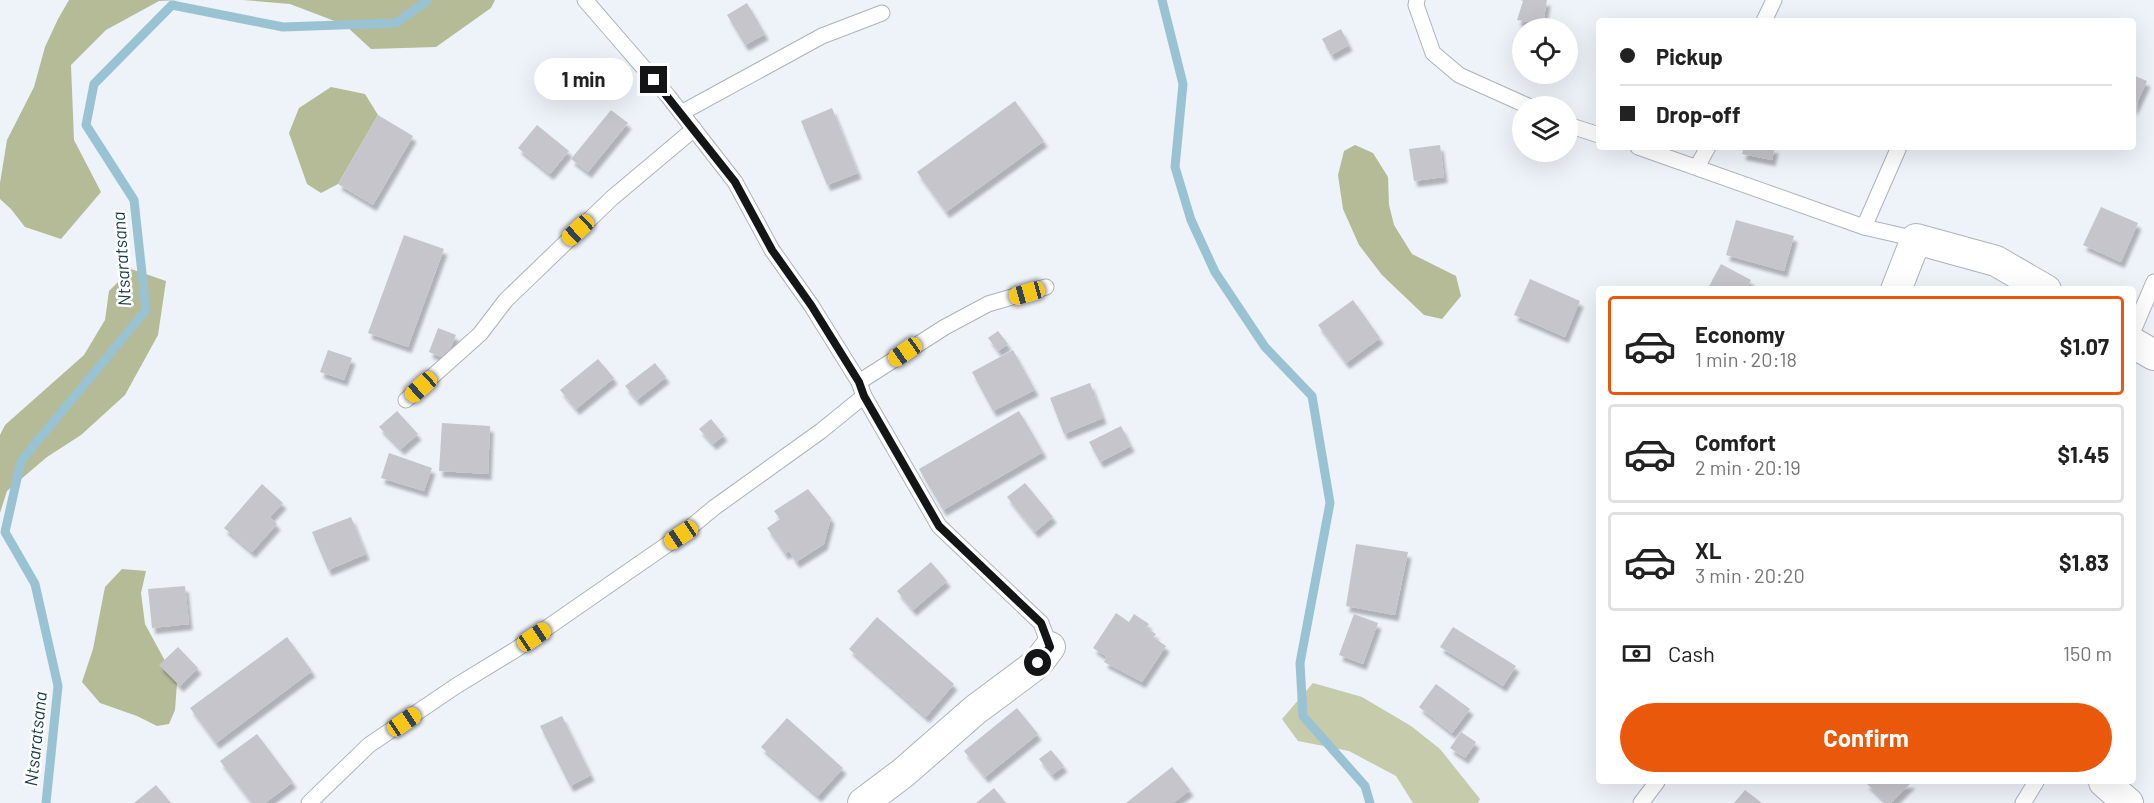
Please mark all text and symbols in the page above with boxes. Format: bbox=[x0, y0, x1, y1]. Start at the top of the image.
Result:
map controls bbox=[1512, 18, 1578, 162]
button: locate bbox=[1512, 18, 1578, 84]
text: Pickup bbox=[1656, 43, 1723, 69]
callout: 1 min bbox=[534, 59, 633, 101]
route end bbox=[640, 66, 667, 93]
text: 1 min bbox=[562, 67, 605, 91]
button: layers bbox=[1512, 96, 1578, 162]
text: Drop-off bbox=[1656, 101, 1740, 127]
water label: Ntsaratsana bbox=[107, 211, 135, 307]
car bbox=[559, 211, 597, 249]
car bbox=[1007, 279, 1047, 307]
icon: car bbox=[1623, 319, 1677, 373]
text: Economy bbox=[1695, 321, 1785, 347]
text: $1.07 bbox=[2060, 333, 2109, 359]
car bbox=[885, 334, 925, 370]
text: 1 min · 20:18 bbox=[1695, 347, 1797, 371]
car bbox=[402, 368, 440, 406]
icon: car bbox=[1623, 427, 1677, 481]
text: Comfort bbox=[1695, 429, 1776, 455]
text: $1.45 bbox=[2058, 441, 2109, 467]
text: 2 min · 20:19 bbox=[1695, 455, 1801, 479]
car bbox=[661, 517, 701, 553]
icon: car bbox=[1623, 535, 1677, 589]
text: XL bbox=[1695, 537, 1721, 563]
text: $1.83 bbox=[2059, 549, 2109, 575]
text: 3 min · 20:20 bbox=[1695, 563, 1805, 587]
car bbox=[514, 619, 554, 655]
icon: cash bbox=[1620, 637, 1653, 670]
text: Cash bbox=[1668, 640, 1715, 666]
text: 150 m bbox=[2063, 641, 2112, 665]
route start bbox=[1024, 649, 1051, 676]
water label: Ntsaratsana bbox=[19, 691, 51, 787]
button: Confirm bbox=[1620, 703, 2112, 772]
car bbox=[384, 704, 424, 740]

